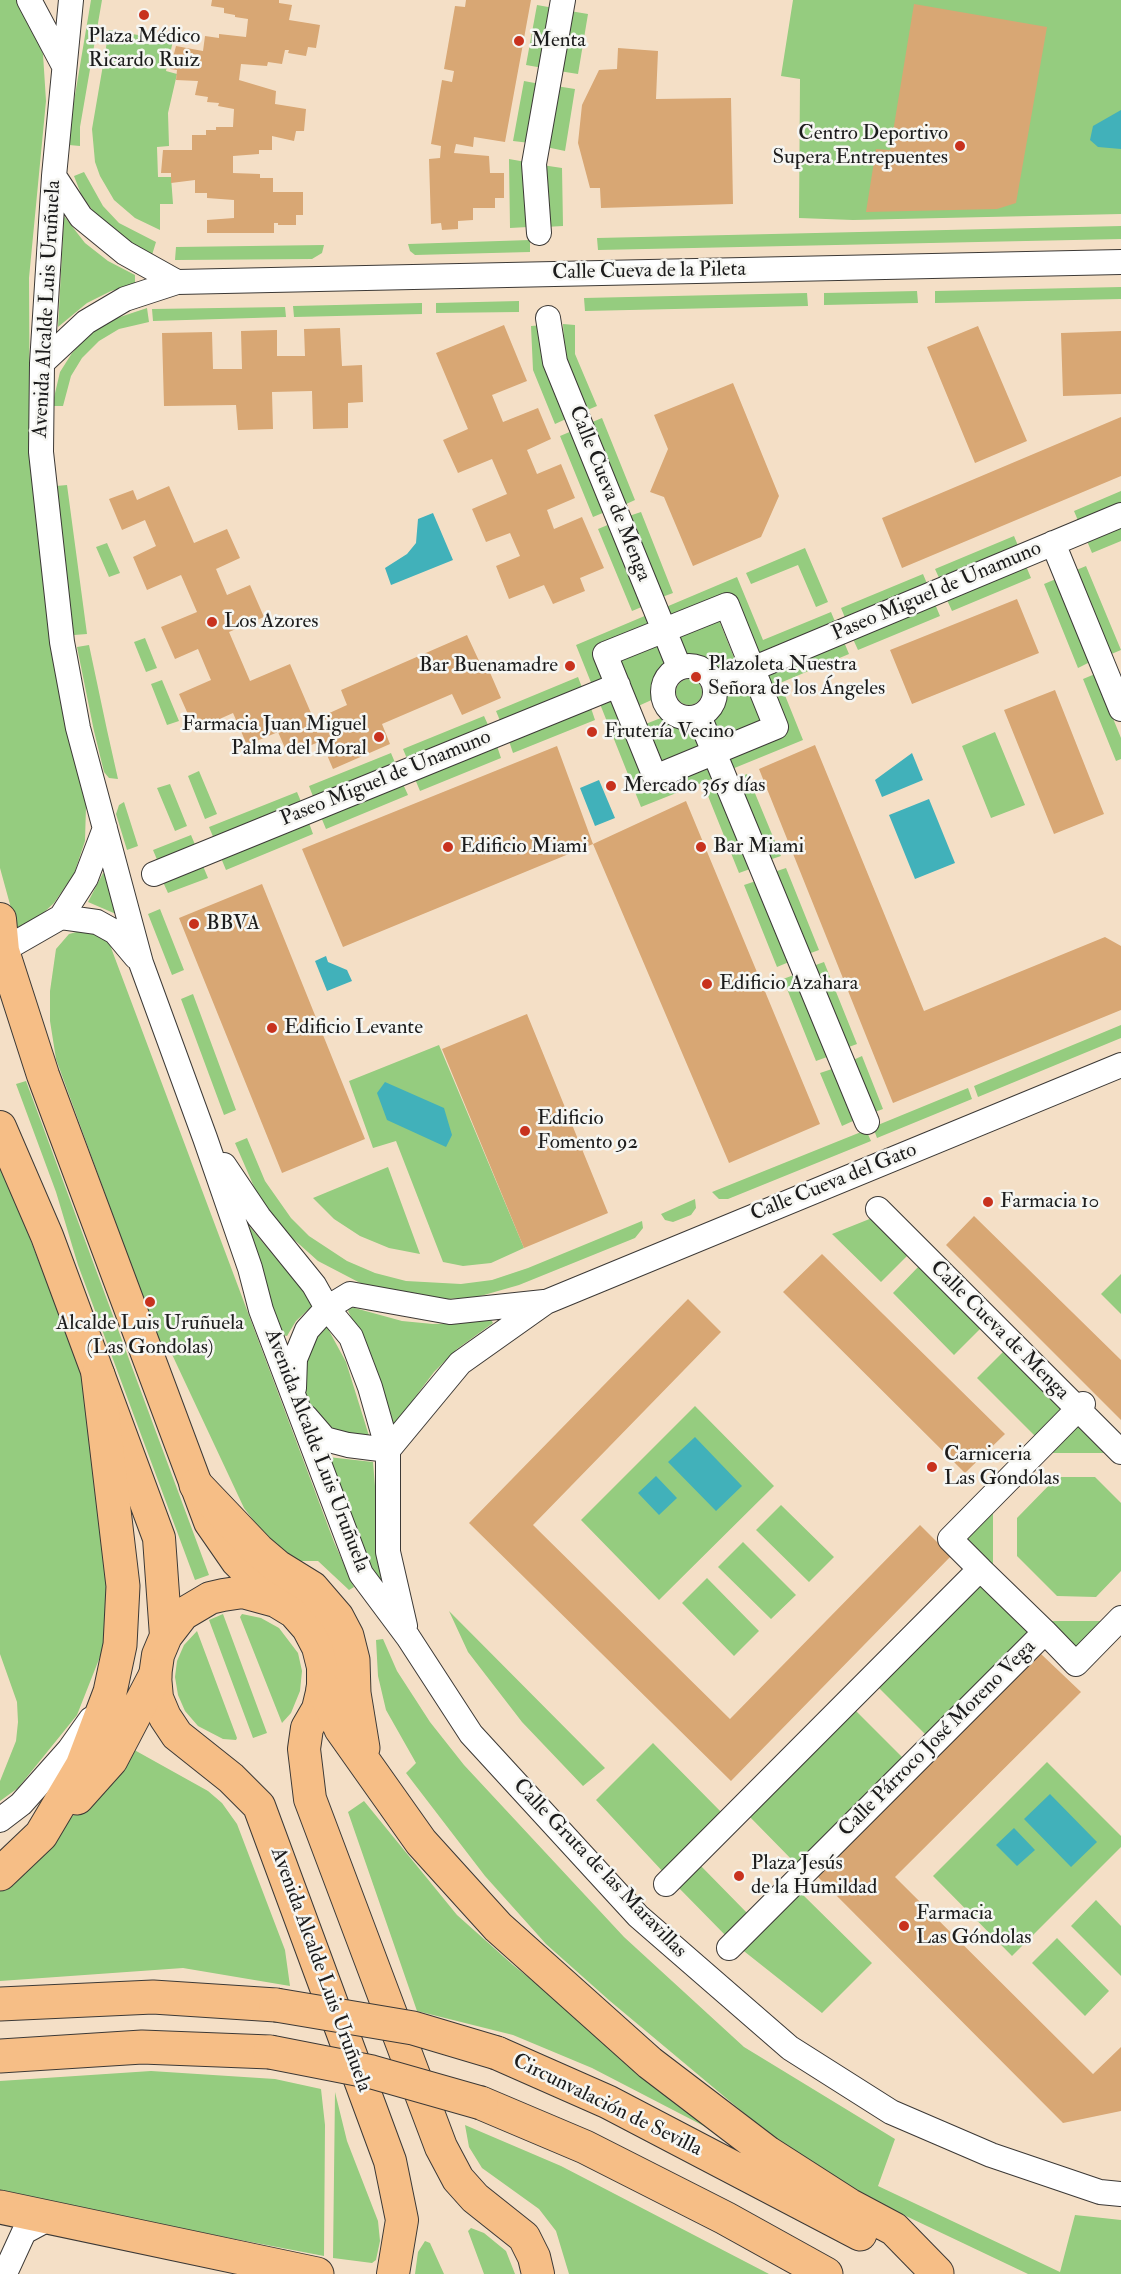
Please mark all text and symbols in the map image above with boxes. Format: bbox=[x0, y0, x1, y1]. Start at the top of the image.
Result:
marker: Plaza Médico Ricardo Ruiz bbox=[137, 8, 151, 22]
place label: Plaza Médico Ricardo Ruiz bbox=[88, 24, 200, 74]
place label: Menta bbox=[531, 28, 586, 54]
marker: Menta bbox=[512, 34, 526, 48]
place label: Centro Deportivo Supera Entrepuentes bbox=[772, 121, 948, 171]
marker: Centro Deportivo Supera Entrepuentes bbox=[953, 139, 967, 153]
street label: Avenida Alcalde Luis Uruñuela bbox=[29, 179, 67, 439]
street label: Calle Cueva de la Pileta bbox=[552, 258, 746, 286]
street label: Calle Cueva de Menga bbox=[562, 403, 656, 585]
street label: Paseo Miguel de Unamuno bbox=[829, 536, 1045, 648]
place label: Los Azores bbox=[224, 609, 318, 635]
marker: Los Azores bbox=[205, 615, 219, 629]
place label: Plazoleta Nuestra Señora de los Ángeles bbox=[708, 652, 885, 702]
place label: Bar Buenamadre bbox=[419, 653, 558, 679]
marker: Bar Buenamadre bbox=[563, 659, 577, 673]
marker: Plazoleta Nuestra Señora de los Ángeles bbox=[689, 670, 703, 684]
place label: Farmacia Juan Miguel Palma del Moral bbox=[182, 712, 367, 762]
place label: Frutería Vecino bbox=[604, 719, 734, 745]
street label: Paseo Miguel de Unamuno bbox=[277, 725, 495, 833]
marker: Frutería Vecino bbox=[585, 725, 599, 739]
marker: Farmacia Juan Miguel Palma del Moral bbox=[372, 730, 386, 744]
place label: Mercado 365 días bbox=[623, 773, 765, 799]
marker: Mercado 365 días bbox=[604, 779, 618, 793]
place label: Edificio Miami bbox=[460, 834, 587, 860]
place label: Bar Miami bbox=[713, 834, 804, 860]
marker: Edificio Miami bbox=[441, 840, 455, 854]
marker: Bar Miami bbox=[694, 840, 708, 854]
place label: BBVA bbox=[206, 911, 260, 937]
marker: BBVA bbox=[187, 917, 201, 931]
place label: Edificio Azahara bbox=[719, 971, 858, 997]
marker: Edificio Azahara bbox=[700, 977, 714, 991]
place label: Edificio Levante bbox=[284, 1015, 423, 1041]
marker: Edificio Levante bbox=[265, 1021, 279, 1035]
place label: Edificio Fomento 92 bbox=[537, 1106, 638, 1156]
marker: Edificio Fomento 92 bbox=[518, 1124, 532, 1138]
street label: Calle Cueva del Gato bbox=[747, 1138, 921, 1228]
place label: Farmacia 10 bbox=[1000, 1189, 1099, 1215]
marker: Farmacia 10 bbox=[981, 1195, 995, 1209]
street label: Calle Cueva de Menga bbox=[924, 1256, 1074, 1406]
marker: Alcalde Luis Uruñuela (Las Gondolas) bbox=[143, 1295, 157, 1309]
place label: Alcalde Luis Uruñuela (Las Gondolas) bbox=[56, 1311, 244, 1361]
street label: Avenida Alcalde Luis Uruñuela bbox=[258, 1326, 374, 1576]
place label: Carniceria Las Gondolas bbox=[944, 1442, 1060, 1492]
marker: Carniceria Las Gondolas bbox=[925, 1460, 939, 1474]
street label: Calle Párroco José Moreno Vega bbox=[834, 1635, 1042, 1843]
street label: Calle Gruta de las Maravillas bbox=[507, 1774, 691, 1964]
street label: Avenida Alcalde Luis Uruñuela bbox=[264, 1844, 376, 2096]
place label: Plaza Jesús de la Humildad bbox=[751, 1851, 877, 1901]
marker: Plaza Jesús de la Humildad bbox=[732, 1869, 746, 1883]
place label: Farmacia Las Góndolas bbox=[916, 1901, 1032, 1951]
marker: Farmacia Las Góndolas bbox=[897, 1919, 911, 1933]
street label: Circunvalación de Sevilla bbox=[508, 2049, 706, 2163]

